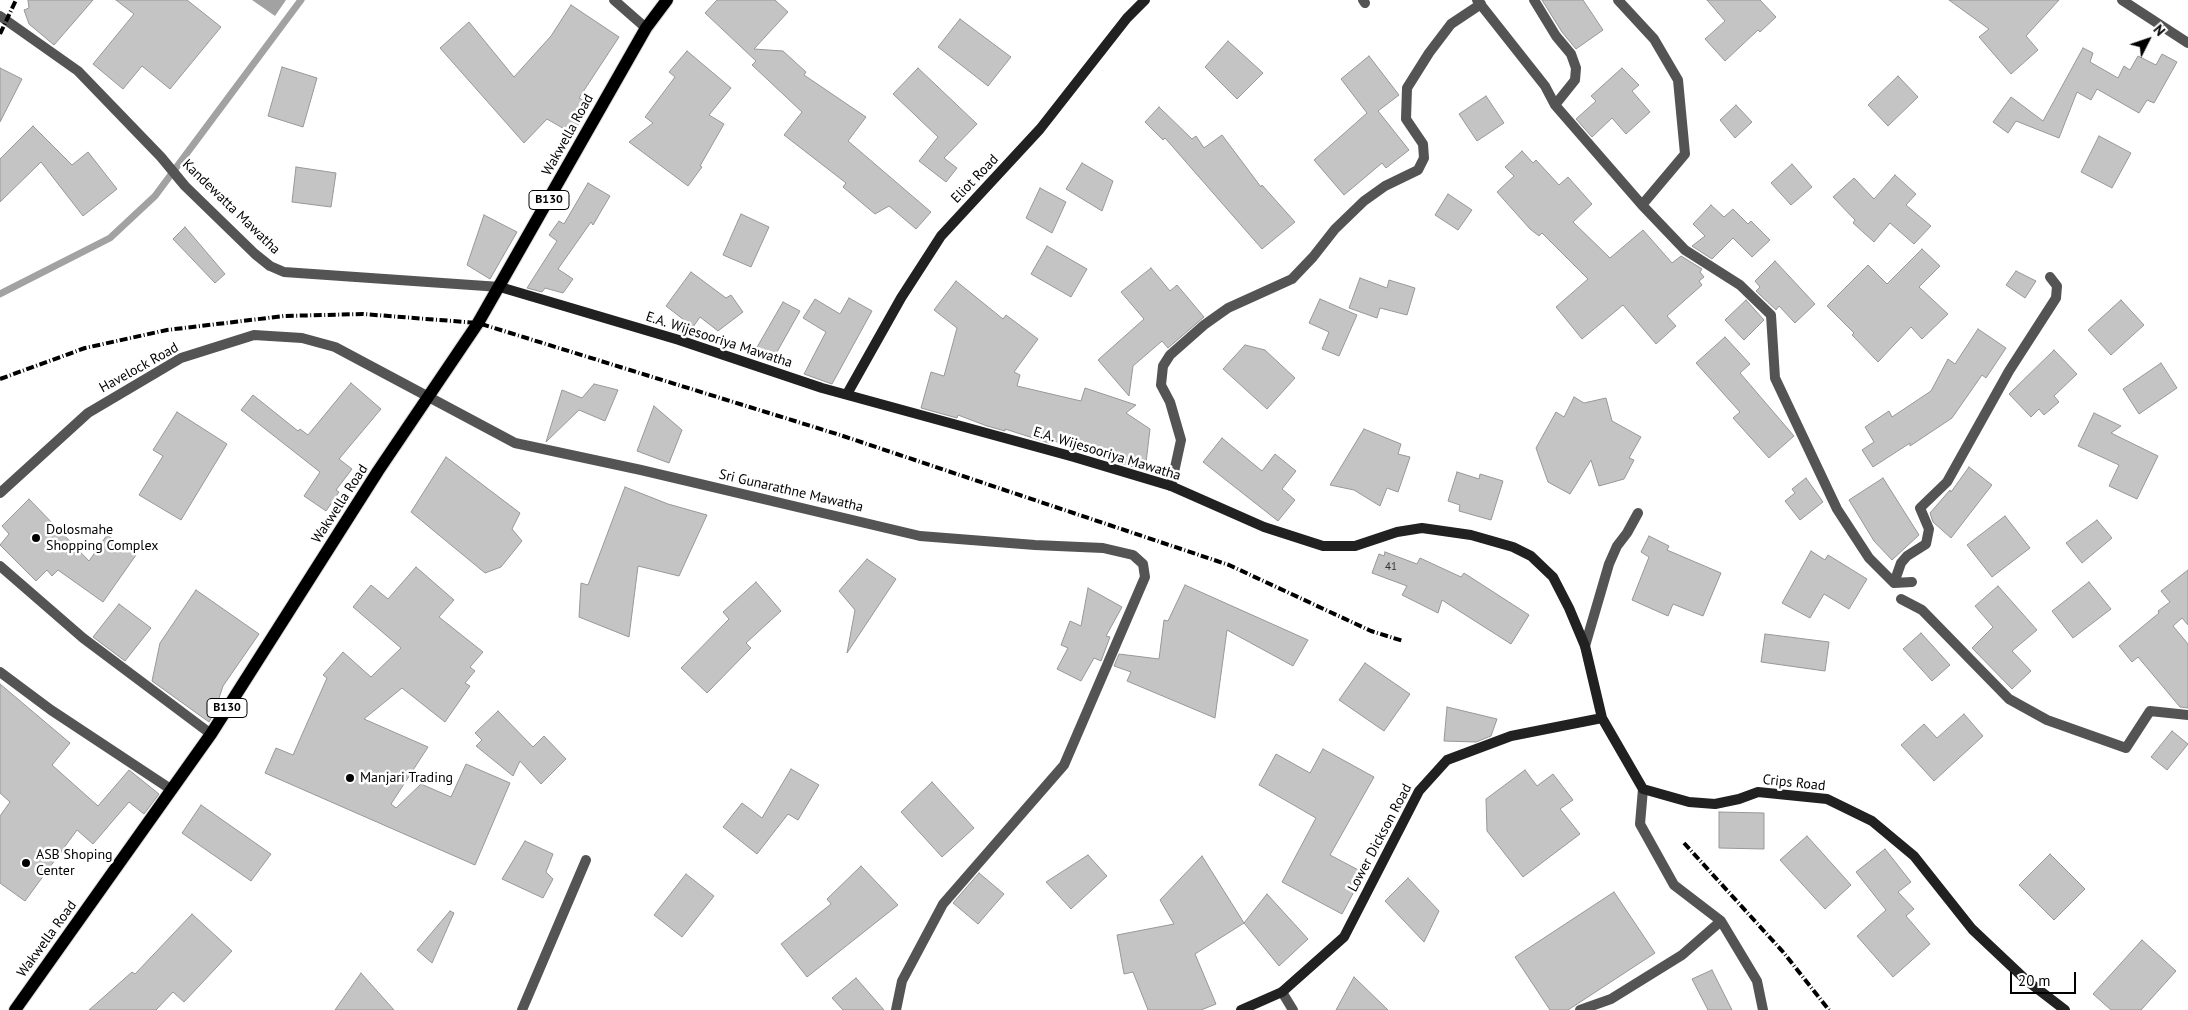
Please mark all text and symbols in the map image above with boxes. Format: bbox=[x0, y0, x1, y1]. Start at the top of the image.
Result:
north arrow bbox=[2123, 15, 2173, 65]
text: N bbox=[2150, 21, 2169, 40]
street label: Wakwella Road bbox=[539, 91, 597, 179]
street label: Eliot Road bbox=[948, 151, 1002, 207]
street label: Kandewatta Mawatha bbox=[179, 156, 283, 258]
road number: B130 bbox=[529, 190, 569, 210]
street label: E.A. Wijesooriya Mawatha bbox=[644, 308, 794, 372]
street label: Havelock Road bbox=[96, 339, 182, 397]
street label: E.A. Wijesooriya Mawatha bbox=[1031, 424, 1183, 484]
street label: Wakwella Road bbox=[308, 462, 372, 546]
street label: Sri Gunarathne Mawatha bbox=[717, 466, 865, 516]
place label: Dolosmahe Shopping Complex bbox=[46, 522, 158, 554]
marker: Dolosmahe Shopping Complex bbox=[30, 532, 42, 544]
house number: 41 bbox=[1385, 560, 1397, 574]
road number: B130 bbox=[207, 698, 247, 718]
place label: Manjari Trading bbox=[360, 770, 453, 786]
street label: Crips Road bbox=[1762, 771, 1826, 795]
marker: Manjari Trading bbox=[344, 772, 356, 784]
street label: Lower Dickson Road bbox=[1344, 781, 1416, 895]
place label: ASB Shoping Center bbox=[36, 847, 113, 880]
marker: ASB Shoping Center bbox=[20, 857, 32, 869]
street label: Wakwella Road bbox=[14, 897, 80, 981]
scale bar bbox=[2013, 962, 2079, 994]
text: 20 m bbox=[2018, 971, 2051, 990]

